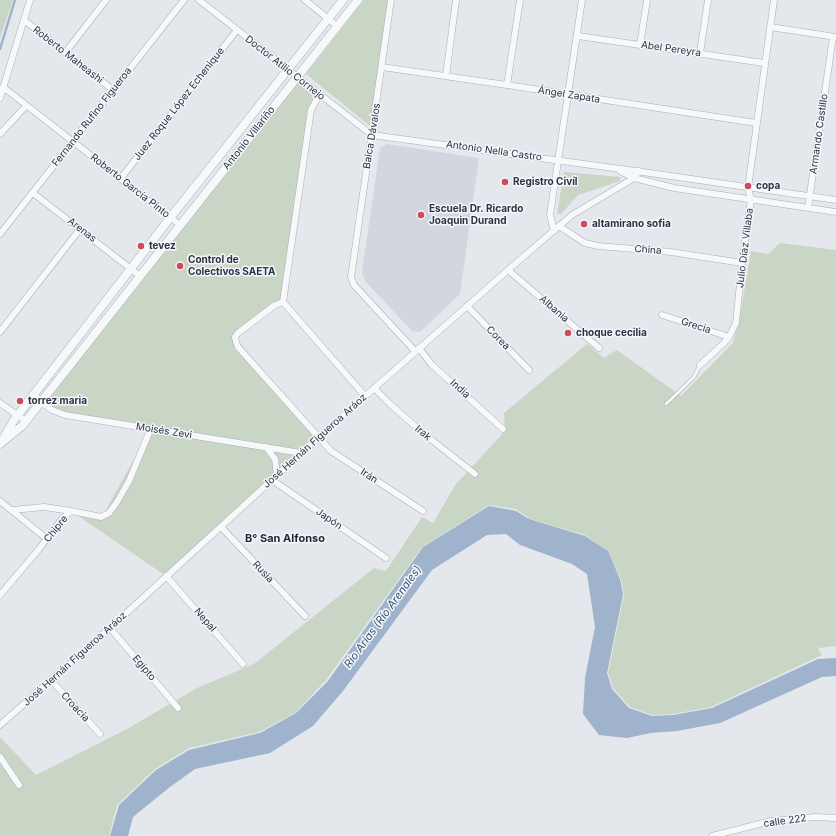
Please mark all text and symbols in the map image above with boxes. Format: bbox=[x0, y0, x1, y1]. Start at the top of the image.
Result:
street label: Roberto Maheashi bbox=[30, 24, 106, 86]
street label: Doctor Atilio Cornejo bbox=[243, 33, 327, 103]
street label: Abel Pereyra bbox=[640, 39, 702, 59]
street label: Juez Roque López Echenique bbox=[131, 45, 227, 163]
street label: Fernando Rufino Figueroa bbox=[50, 65, 134, 169]
street label: Ángel Zapata bbox=[537, 84, 601, 106]
street label: Armando Castillo bbox=[807, 93, 831, 175]
street label: Baica Dávalos bbox=[361, 102, 383, 170]
street label: Antonio Villariño bbox=[221, 104, 277, 172]
street label: Antonio Nella Castro bbox=[445, 138, 543, 164]
street label: Roberto García Pinto bbox=[88, 151, 172, 221]
place label: Registro Civíl bbox=[513, 176, 578, 188]
marker: Registro Civíl bbox=[500, 177, 510, 187]
place label: copa bbox=[756, 180, 780, 192]
marker: copa bbox=[743, 181, 753, 191]
place label: Escuela Dr. Ricardo Joaquin Durand bbox=[429, 203, 523, 226]
street label: Julio Díaz Villaba bbox=[734, 207, 756, 289]
marker: Escuela Dr. Ricardo Joaquin Durand bbox=[416, 210, 426, 220]
street label: Arenas bbox=[65, 215, 99, 245]
place label: altamirano sofia bbox=[592, 218, 671, 230]
marker: altamirano sofia bbox=[579, 219, 589, 229]
place label: tevez bbox=[149, 240, 176, 252]
marker: tevez bbox=[136, 241, 146, 251]
street label: China bbox=[634, 243, 662, 257]
place label: Control de Colectivos SAETA bbox=[188, 254, 276, 278]
marker: Control de Colectivos SAETA bbox=[175, 261, 185, 271]
street label: Albania bbox=[537, 293, 571, 325]
street label: Grecia bbox=[680, 316, 712, 336]
street label: Corea bbox=[484, 324, 512, 352]
place label: choque cecilia bbox=[576, 327, 647, 339]
marker: choque cecilia bbox=[563, 328, 573, 338]
street label: India bbox=[448, 377, 472, 401]
street label: José Hernán Figueroa Aráoz bbox=[261, 391, 369, 491]
place label: torrez maria bbox=[28, 395, 87, 407]
marker: torrez maria bbox=[15, 396, 25, 406]
street label: Moisés Zevi bbox=[135, 421, 193, 441]
street label: Irak bbox=[412, 423, 434, 443]
street label: Irán bbox=[358, 466, 380, 486]
street label: Japón bbox=[313, 506, 345, 532]
street label: Chipre bbox=[42, 513, 70, 545]
district label: B° San Alfonso bbox=[245, 532, 325, 546]
street label: Rusia bbox=[250, 559, 276, 585]
water label: Río Arias (Río Arenales) bbox=[341, 563, 425, 671]
street label: Nepal bbox=[191, 606, 219, 634]
street label: José Hernán Figueroa Aráoz bbox=[21, 609, 129, 709]
street label: Egipto bbox=[130, 653, 158, 683]
street label: Croacia bbox=[58, 690, 92, 724]
street label: calle 222 bbox=[763, 812, 807, 830]

